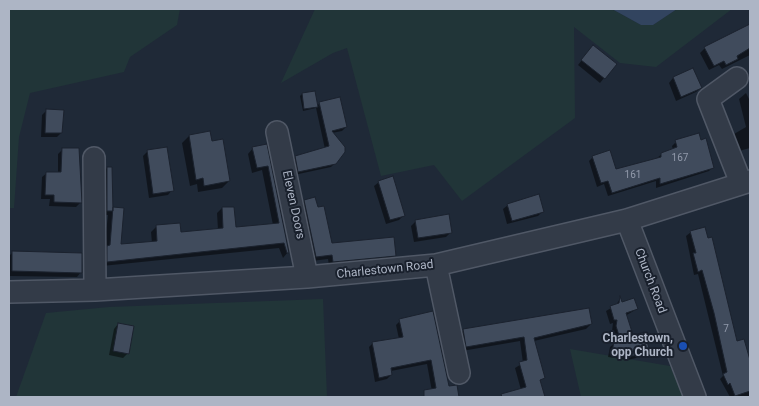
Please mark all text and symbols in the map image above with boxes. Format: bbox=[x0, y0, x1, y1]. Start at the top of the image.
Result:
house number: 167 bbox=[672, 152, 688, 164]
street label: Eleven Doors bbox=[279, 169, 307, 241]
house number: 161 bbox=[625, 169, 641, 181]
street label: Church Road bbox=[631, 246, 669, 316]
street label: Charlestown Road bbox=[336, 258, 434, 282]
house number: 7 bbox=[723, 323, 729, 335]
place label: Charlestown, opp Church bbox=[603, 332, 673, 360]
marker: Charlestown, opp Church bbox=[677, 340, 689, 352]

